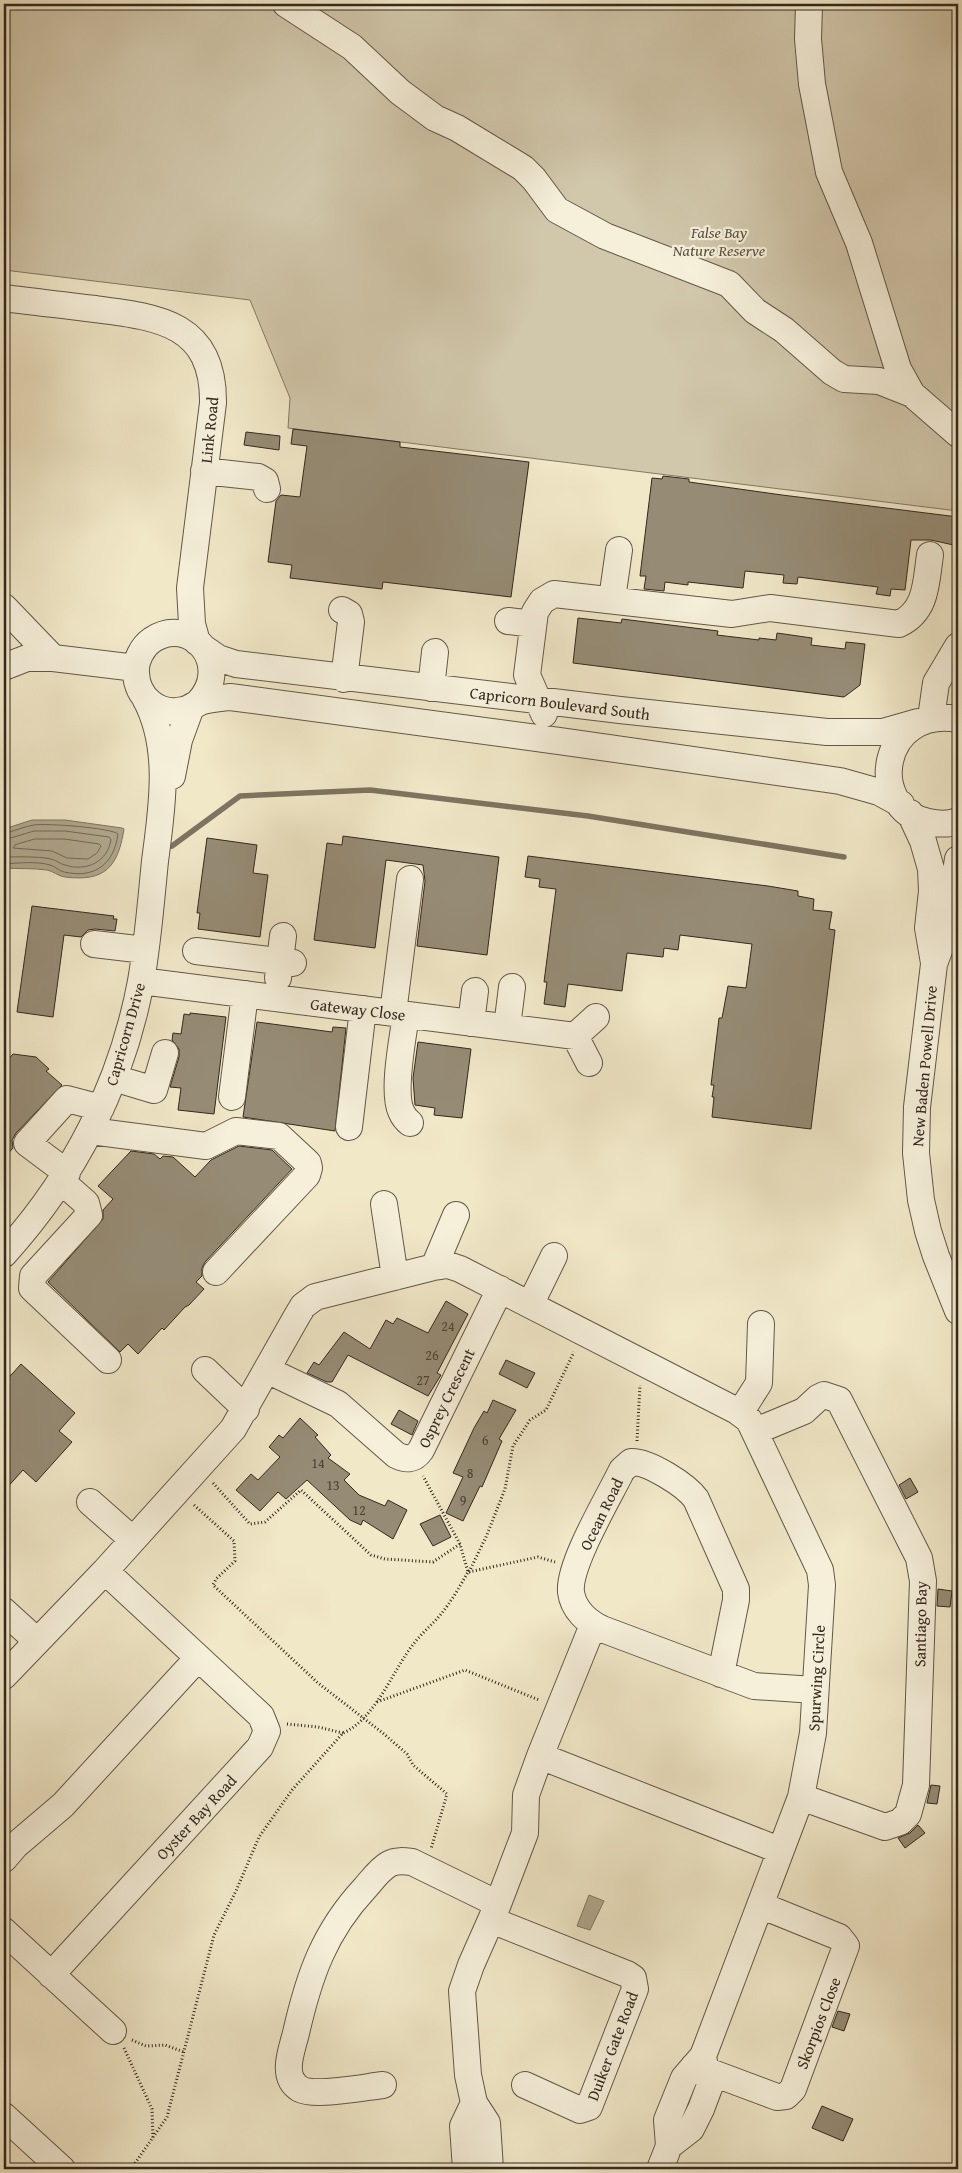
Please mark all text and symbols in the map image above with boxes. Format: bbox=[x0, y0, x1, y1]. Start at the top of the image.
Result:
park label: False Bay Nature Reserve bbox=[672, 220, 766, 262]
street label: Link Road bbox=[194, 395, 224, 464]
street label: Capricorn Boulevard South bbox=[469, 680, 651, 726]
street label: Capricorn Drive bbox=[99, 980, 151, 1088]
street label: New Baden Powell Drive bbox=[905, 985, 943, 1147]
street label: Gateway Close bbox=[309, 991, 407, 1027]
house number: 24 bbox=[441, 1316, 455, 1336]
street label: Osprey Crescent bbox=[411, 1344, 481, 1452]
house number: 26 bbox=[425, 1345, 439, 1365]
house number: 27 bbox=[416, 1370, 430, 1390]
house number: 6 bbox=[482, 1430, 489, 1450]
house number: 14 bbox=[311, 1453, 325, 1473]
house number: 8 bbox=[467, 1463, 474, 1483]
street label: Ocean Road bbox=[573, 1473, 629, 1554]
house number: 13 bbox=[326, 1475, 340, 1495]
house number: 9 bbox=[460, 1490, 467, 1510]
house number: 12 bbox=[352, 1500, 366, 1520]
street label: Santiago Bay bbox=[907, 1581, 933, 1667]
street label: Spurwing Circle bbox=[801, 1624, 831, 1732]
street label: Oyster Bay Road bbox=[150, 1769, 242, 1865]
street label: Skorpios Close bbox=[789, 1974, 847, 2072]
street label: Duiker Gate Road bbox=[580, 1987, 644, 2104]

